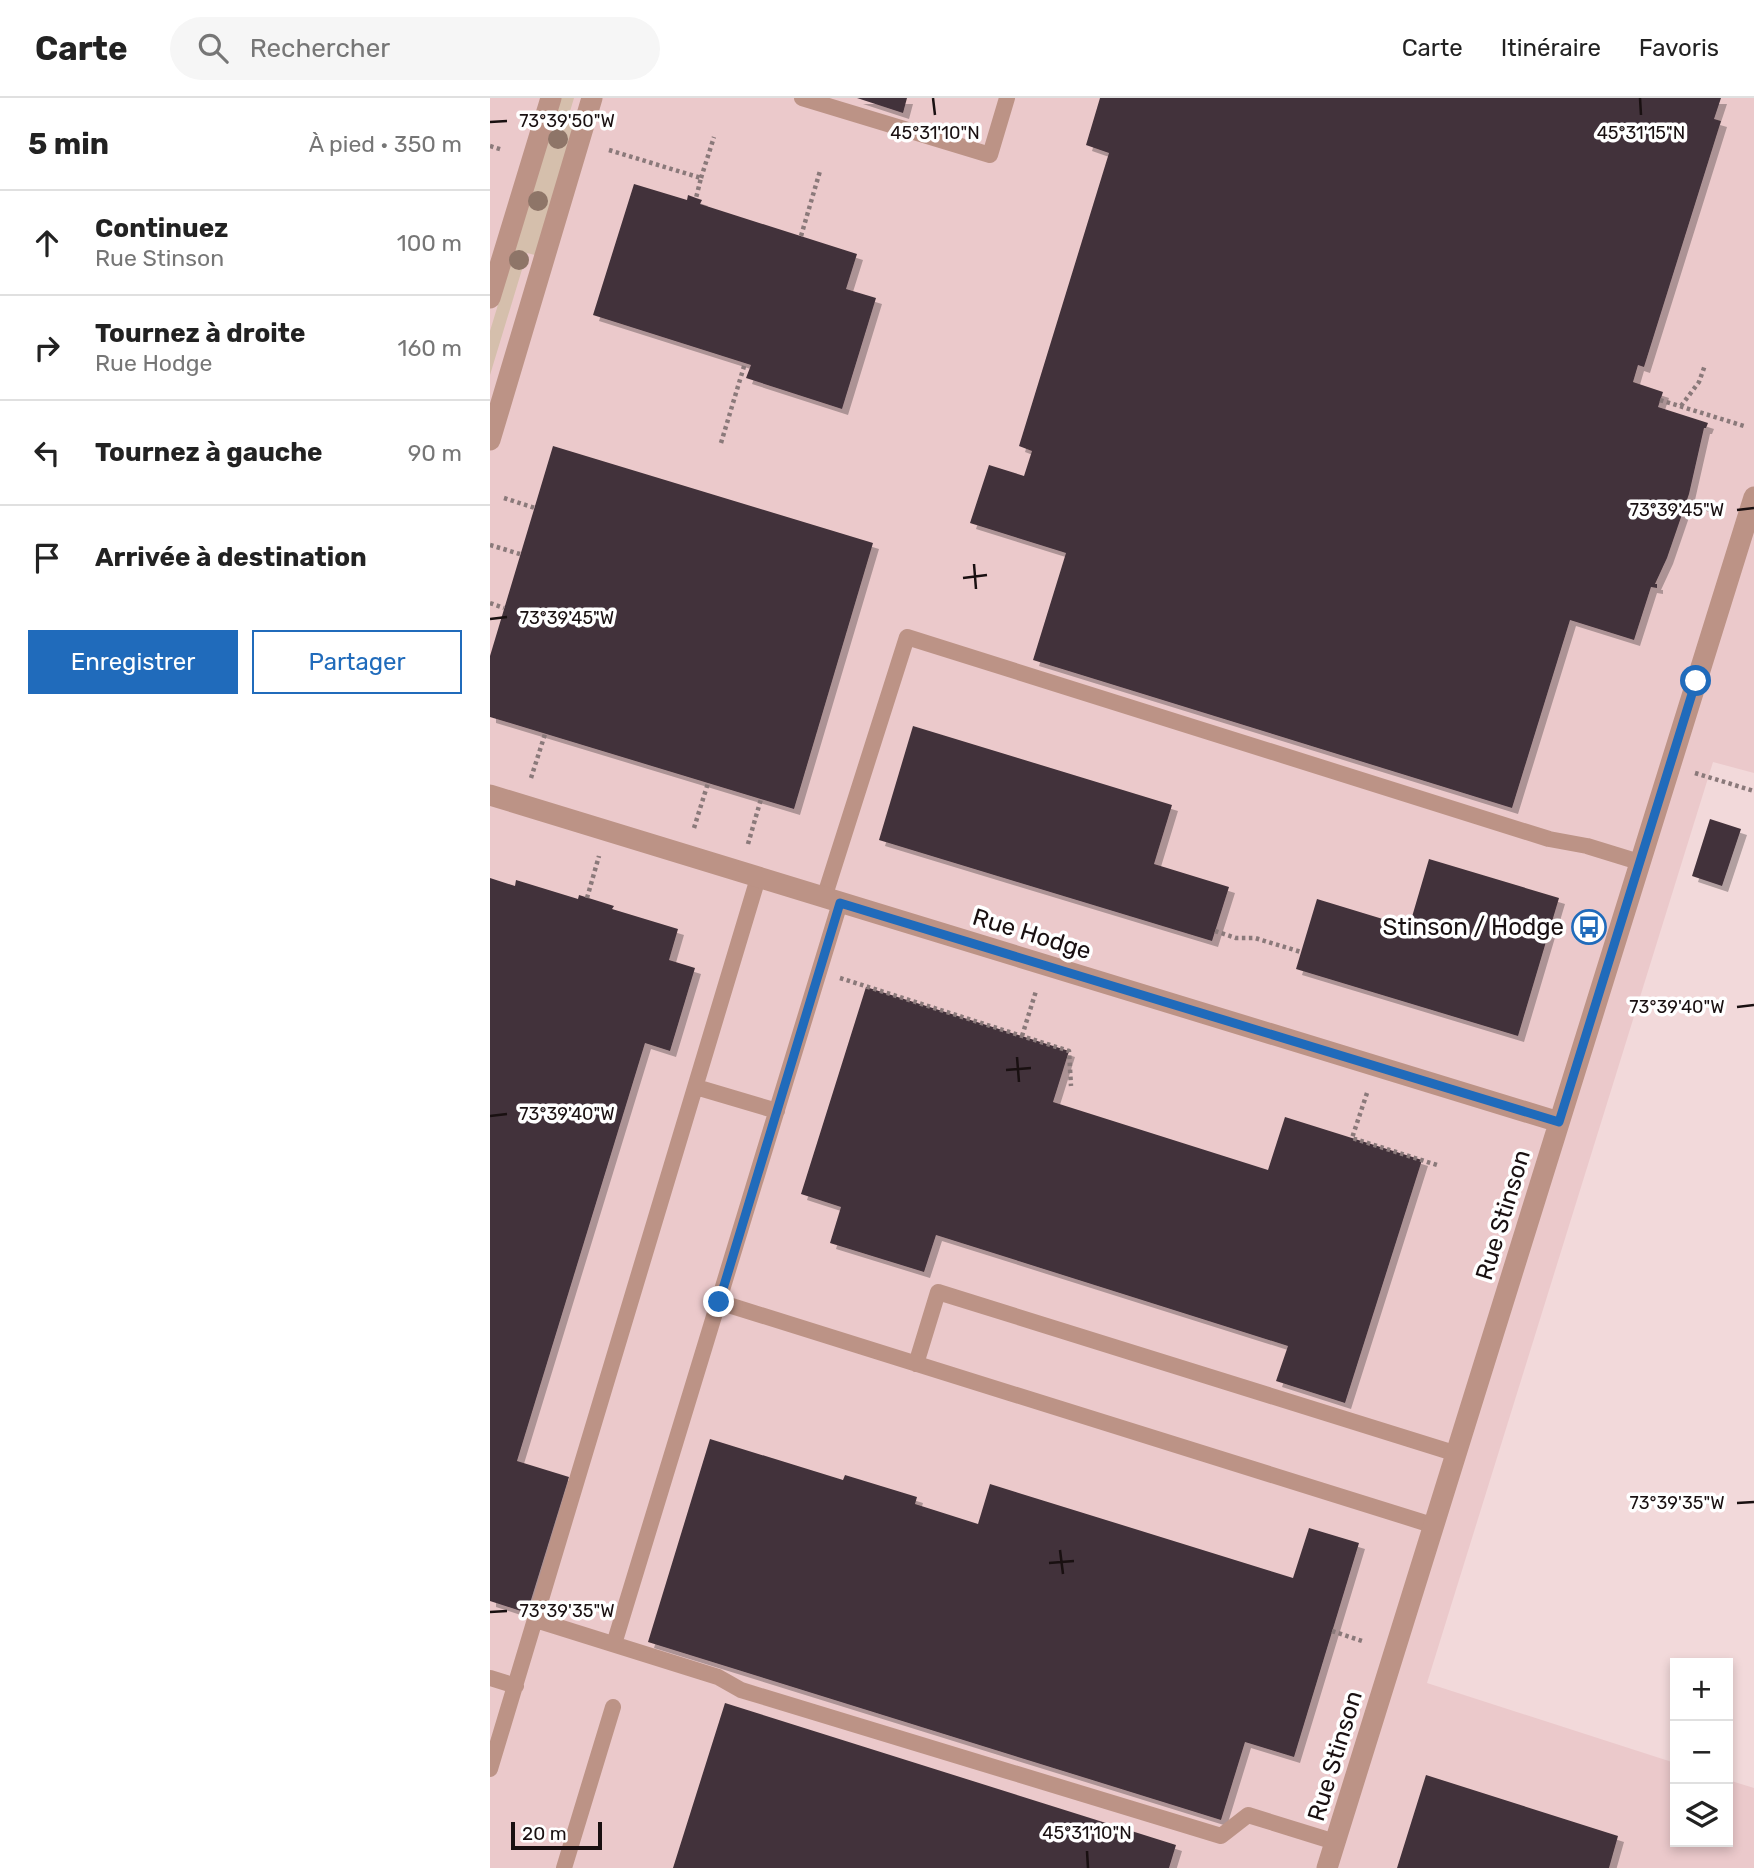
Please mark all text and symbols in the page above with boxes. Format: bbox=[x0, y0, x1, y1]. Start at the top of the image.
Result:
search box bbox=[170, 17, 660, 80]
text: Carte bbox=[35, 29, 128, 68]
icon: search bbox=[194, 29, 232, 67]
text: Rechercher bbox=[250, 33, 390, 64]
text: Carte bbox=[1402, 34, 1463, 62]
text: Itinéraire bbox=[1501, 34, 1601, 62]
text: Favoris bbox=[1639, 34, 1719, 62]
text: 73°39'50"W bbox=[519, 110, 615, 132]
text: 45°31'10"N bbox=[890, 122, 980, 144]
text: 45°31'15"N bbox=[1597, 122, 1685, 144]
text: 5 min bbox=[28, 126, 109, 162]
text: À pied · 350 m bbox=[309, 130, 462, 158]
text: Continuez bbox=[95, 213, 228, 244]
icon: ahead bbox=[28, 224, 66, 262]
text: 100 m bbox=[397, 229, 462, 257]
text: Rue Stinson bbox=[95, 244, 224, 272]
text: Tournez à droite bbox=[95, 318, 305, 349]
icon: right bbox=[28, 329, 66, 367]
text: 160 m bbox=[398, 334, 462, 362]
text: Rue Hodge bbox=[95, 349, 212, 377]
icon: left bbox=[28, 434, 66, 472]
text: Tournez à gauche bbox=[95, 437, 323, 468]
text: 90 m bbox=[408, 439, 462, 467]
text: 73°39'45"W bbox=[1630, 499, 1724, 521]
icon: arrive bbox=[28, 539, 66, 577]
text: Arrivée à destination bbox=[95, 542, 367, 573]
text: 73°39'45"W bbox=[520, 607, 614, 629]
button: Enregistrer bbox=[28, 630, 238, 694]
button: Partager bbox=[252, 630, 462, 694]
route start bbox=[1680, 665, 1711, 696]
street label: Rue Hodge bbox=[969, 903, 1095, 965]
bus stop icon: Stinson / Hodge bbox=[1570, 908, 1608, 946]
place label: Stinson / Hodge bbox=[1382, 913, 1564, 941]
text: 73°39'40"W bbox=[1629, 996, 1725, 1018]
text: 73°39'40"W bbox=[519, 1103, 615, 1125]
street label: Rue Stinson bbox=[1470, 1146, 1536, 1284]
route end bbox=[703, 1286, 734, 1317]
text: 73°39'35"W bbox=[1629, 1492, 1725, 1514]
text: 73°39'35"W bbox=[519, 1600, 615, 1622]
map controls bbox=[1670, 1658, 1733, 1847]
button: + bbox=[1670, 1658, 1733, 1721]
street label: Rue Stinson bbox=[1302, 1687, 1368, 1825]
button: − bbox=[1670, 1721, 1733, 1784]
button: layers bbox=[1670, 1784, 1733, 1847]
scale bar bbox=[511, 1819, 602, 1851]
text: 20 m bbox=[522, 1822, 567, 1845]
text: 45°31'10"N bbox=[1042, 1822, 1132, 1844]

